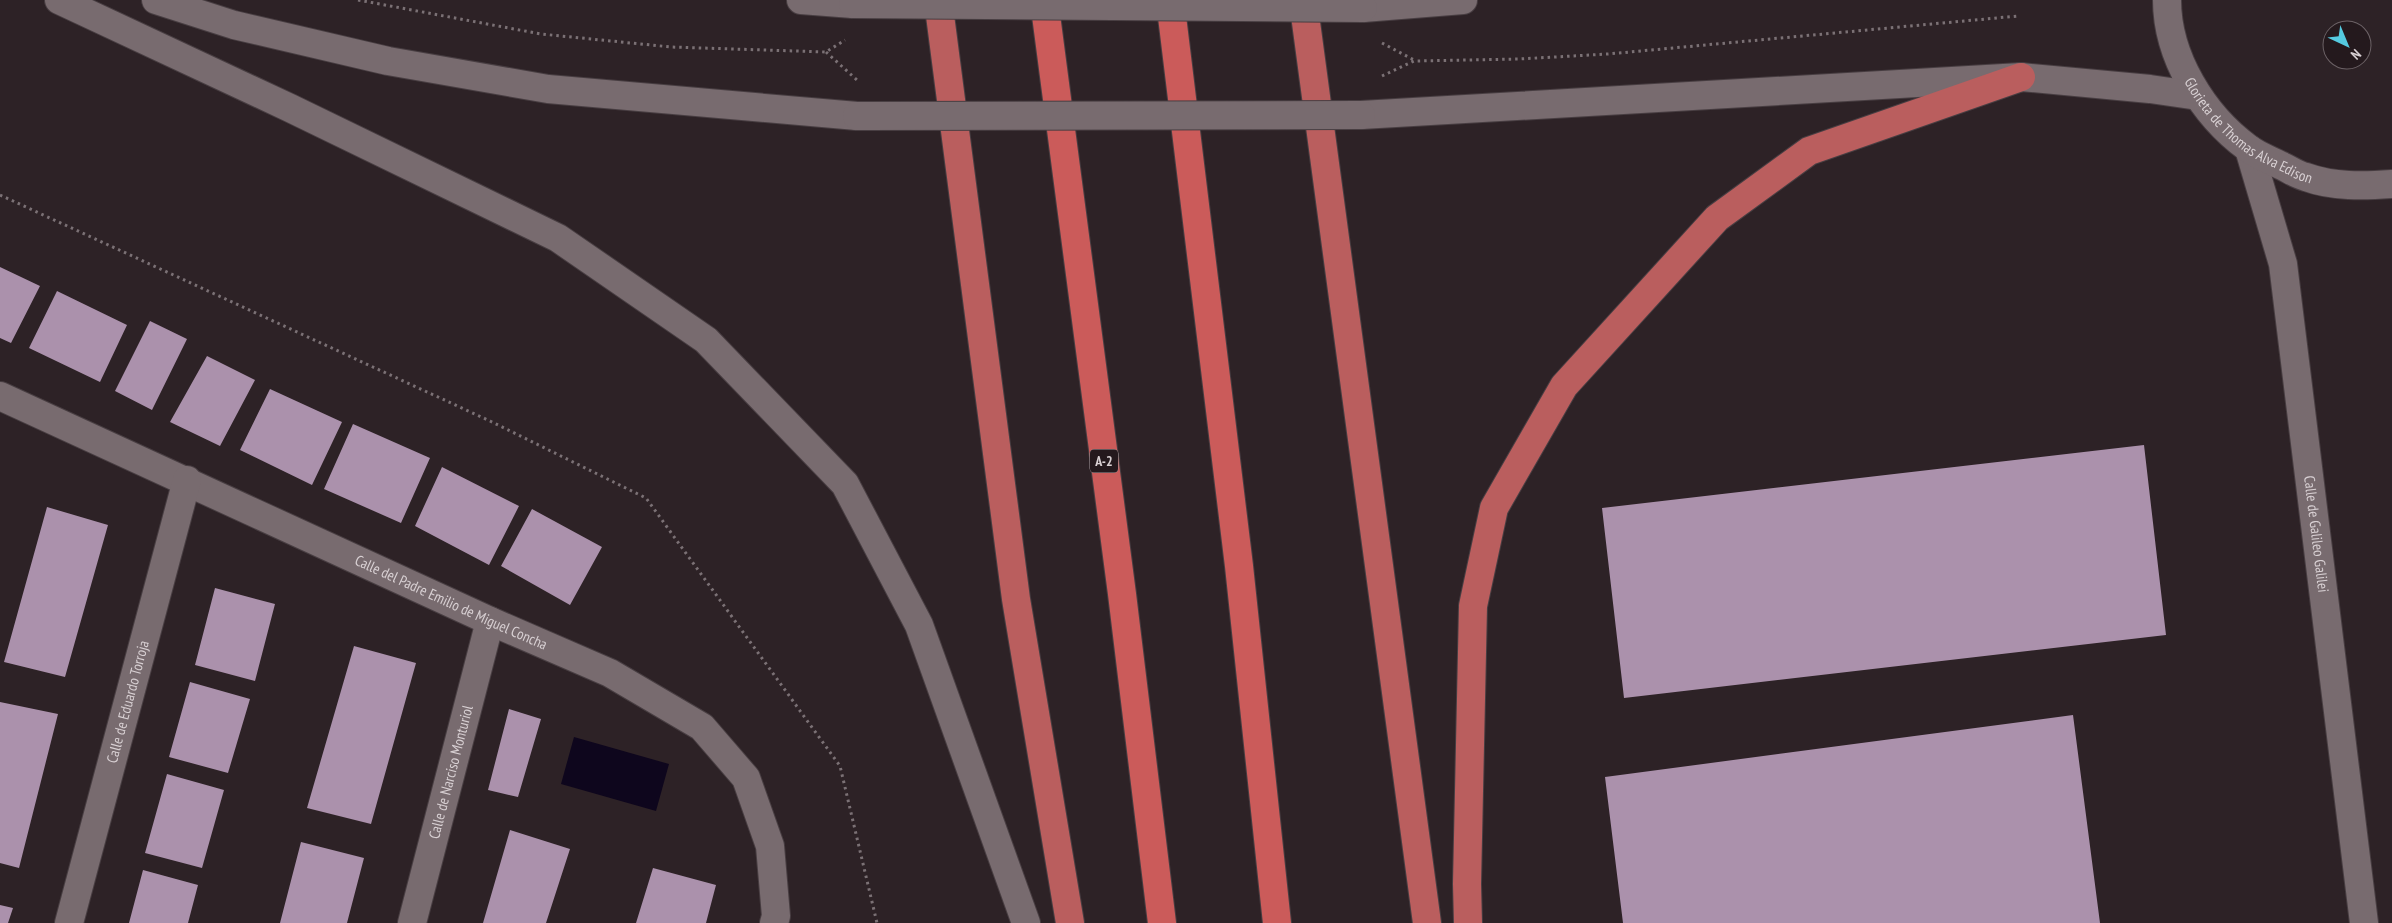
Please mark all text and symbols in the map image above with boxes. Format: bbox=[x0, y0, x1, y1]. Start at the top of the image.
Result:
north arrow bbox=[2322, 20, 2372, 70]
text: N bbox=[2347, 45, 2365, 63]
street label: Glorieta de Thomas Alva Edison bbox=[2180, 74, 2315, 188]
road number: A-2 bbox=[1090, 450, 1118, 472]
street label: Calle de Galileo Galilei bbox=[2300, 474, 2333, 593]
street label: Calle del Padre Emilio de Miguel Concha bbox=[352, 550, 550, 654]
street label: Calle de Eduardo Torroja bbox=[102, 638, 153, 765]
street label: Calle de Narciso Monturiol bbox=[424, 703, 477, 841]

